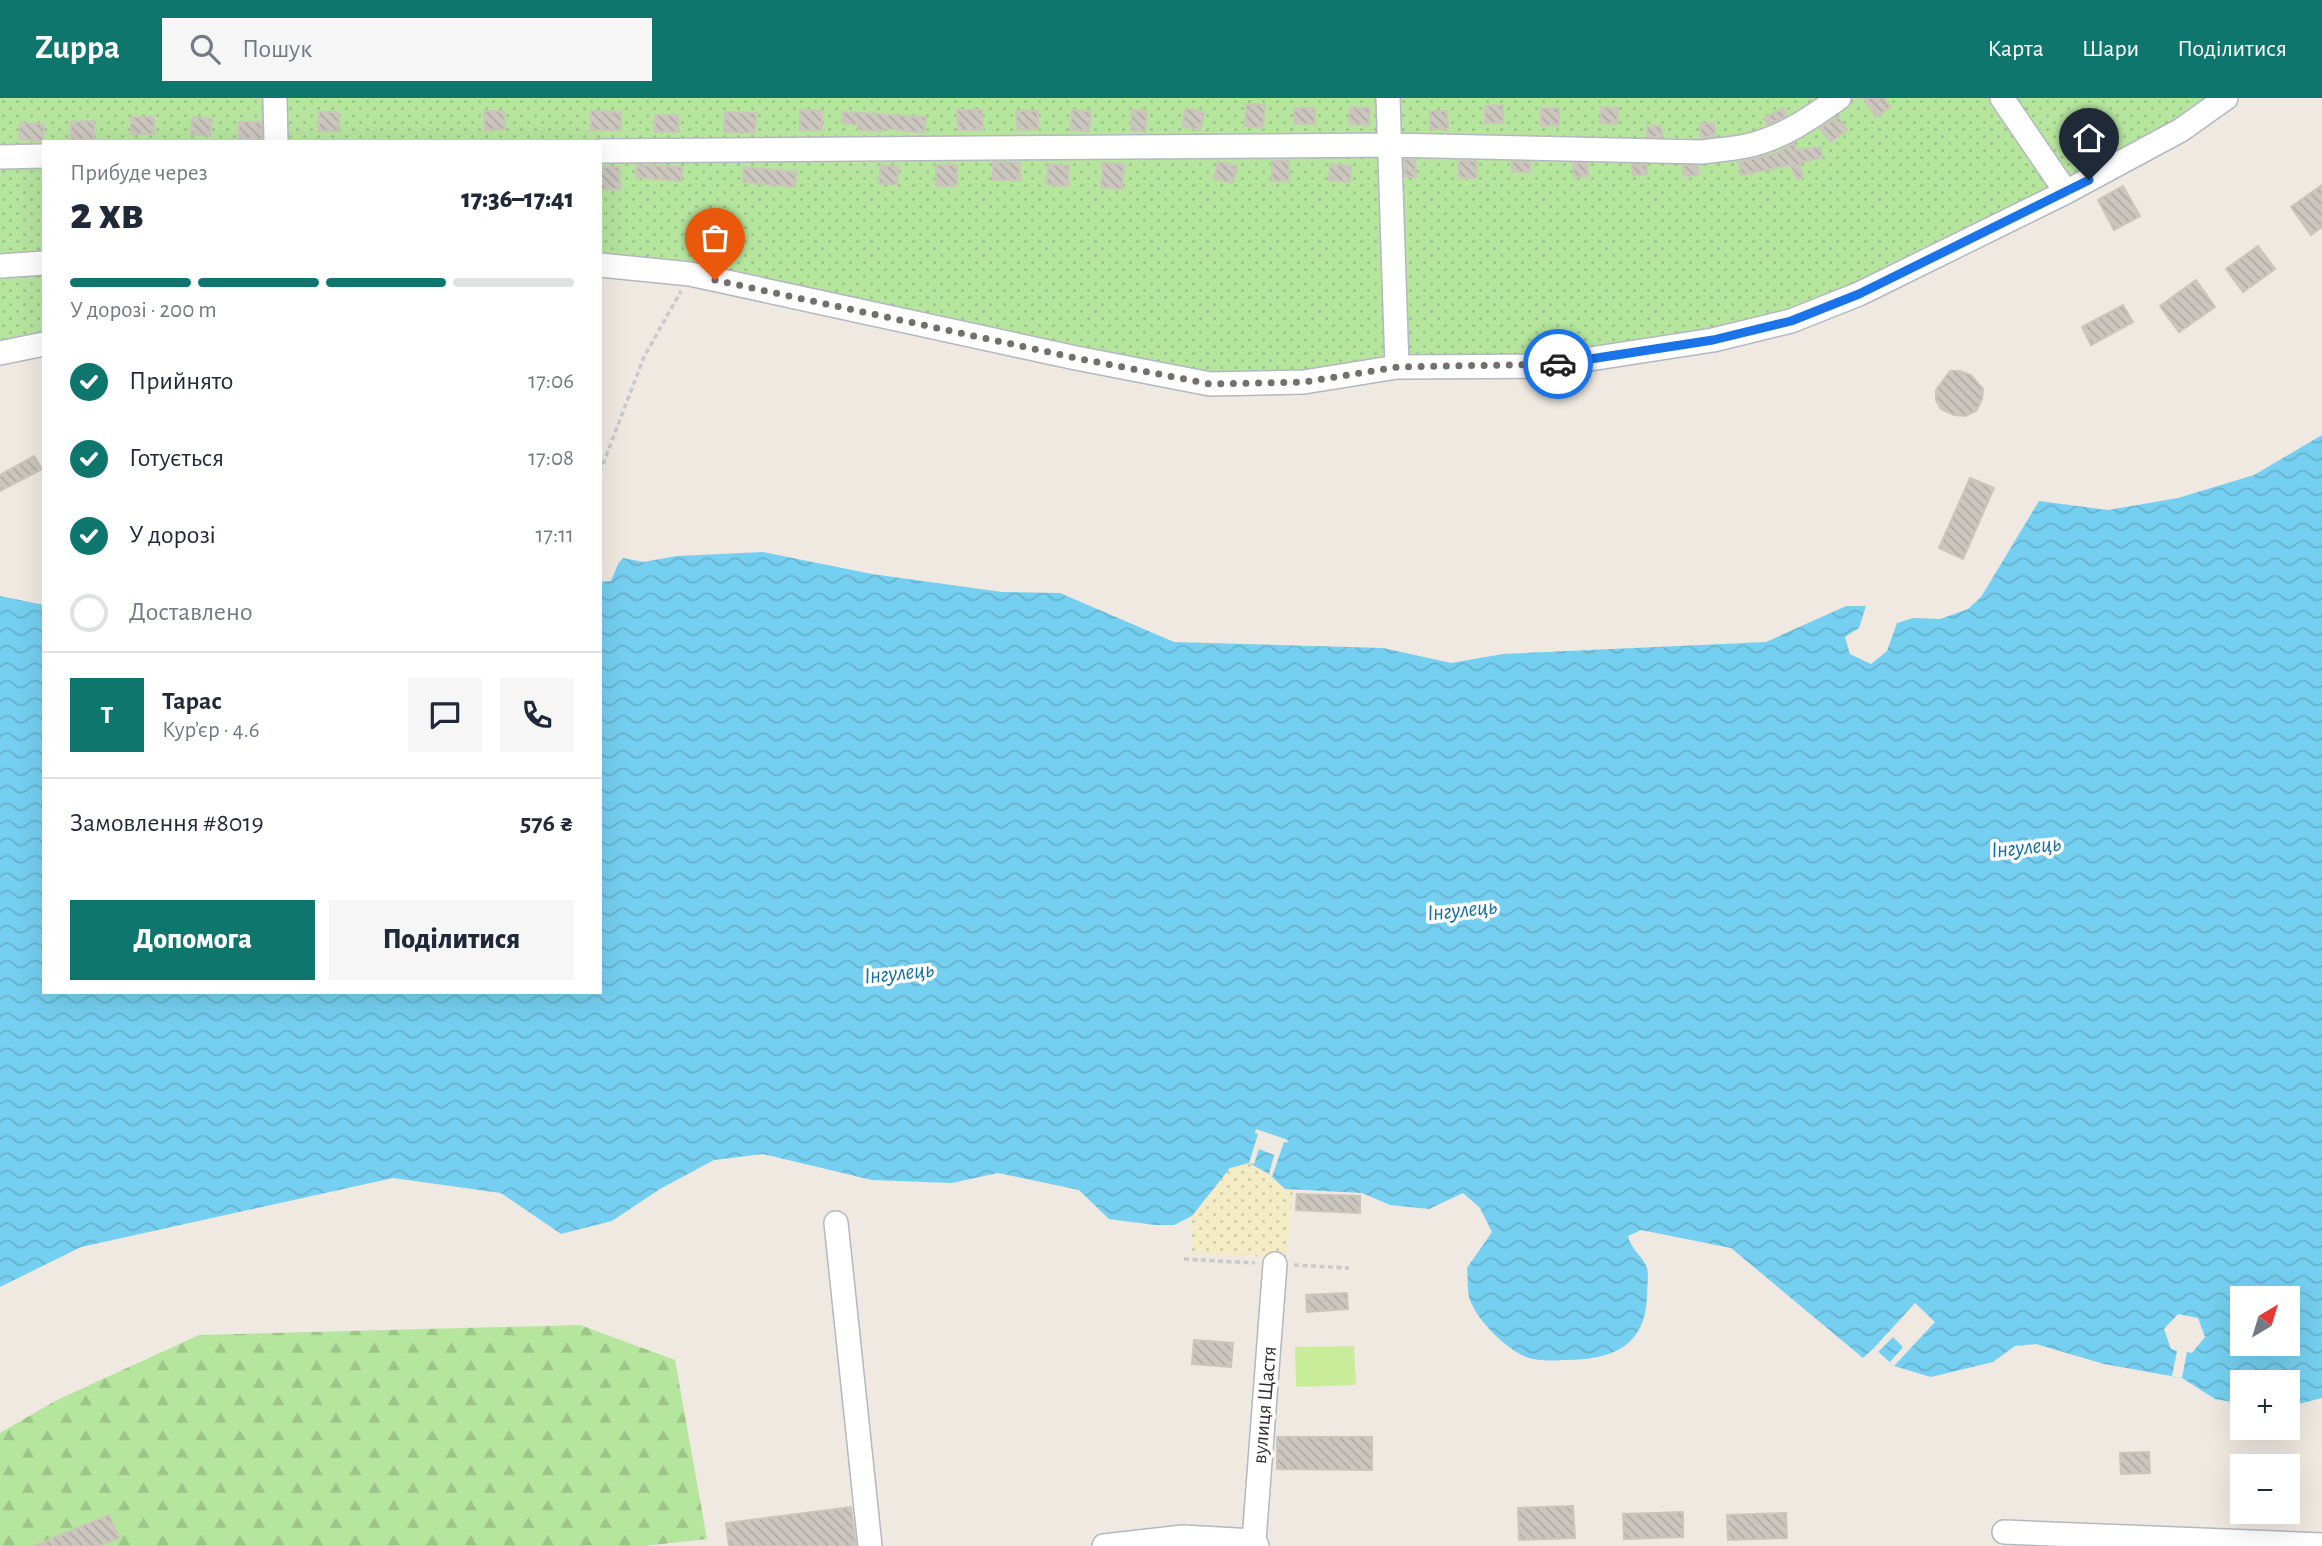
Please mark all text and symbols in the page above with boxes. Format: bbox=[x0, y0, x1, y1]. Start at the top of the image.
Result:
search box bbox=[162, 18, 652, 81]
icon: search bbox=[186, 30, 224, 68]
text: Zuppa bbox=[35, 32, 120, 65]
text: Пошук bbox=[242, 36, 312, 62]
text: Карта bbox=[1987, 37, 2044, 61]
text: Шари bbox=[2082, 37, 2139, 61]
text: Поділитися bbox=[2177, 37, 2287, 61]
pin bbox=[2059, 108, 2119, 180]
icon: home bbox=[2070, 119, 2108, 157]
text: Прибуде через bbox=[70, 162, 208, 185]
text: 17:36–17:41 bbox=[461, 186, 574, 212]
text: 2 хв bbox=[70, 191, 144, 237]
pin bbox=[685, 208, 745, 280]
icon: bag bbox=[696, 219, 734, 257]
text: У дорозі · 200 m bbox=[70, 299, 217, 322]
courier bbox=[1523, 329, 1593, 399]
icon: car bbox=[1539, 345, 1577, 383]
icon: check bbox=[70, 363, 108, 401]
text: Прийнято bbox=[129, 368, 233, 394]
text: 17:06 bbox=[528, 370, 574, 393]
icon: check bbox=[70, 440, 108, 478]
text: Готується bbox=[129, 445, 224, 471]
text: 17:08 bbox=[528, 447, 574, 470]
icon: check bbox=[70, 517, 108, 555]
text: У дорозі bbox=[129, 522, 216, 548]
text: 17:11 bbox=[535, 524, 574, 547]
text: Доставлено bbox=[129, 599, 253, 625]
button: chat bbox=[408, 678, 482, 752]
button: phone bbox=[500, 678, 574, 752]
text: Тарас bbox=[162, 688, 222, 714]
text: Т bbox=[101, 702, 113, 728]
text: Кур’єр · 4.6 bbox=[162, 719, 260, 742]
text: Замовлення #8019 bbox=[70, 810, 264, 836]
text: 576 ₴ bbox=[520, 810, 574, 836]
water label: Інгулець bbox=[1990, 832, 2062, 863]
water label: Інгулець bbox=[1426, 895, 1498, 926]
button: Допомога bbox=[70, 900, 315, 980]
button: Поділитися bbox=[329, 900, 574, 980]
water label: Інгулець bbox=[863, 958, 935, 989]
north arrow bbox=[2230, 1286, 2300, 1356]
map controls bbox=[2230, 1286, 2300, 1524]
street label: вулиця Щастя bbox=[1249, 1345, 1280, 1465]
button: + bbox=[2230, 1370, 2300, 1440]
button: − bbox=[2230, 1454, 2300, 1524]

